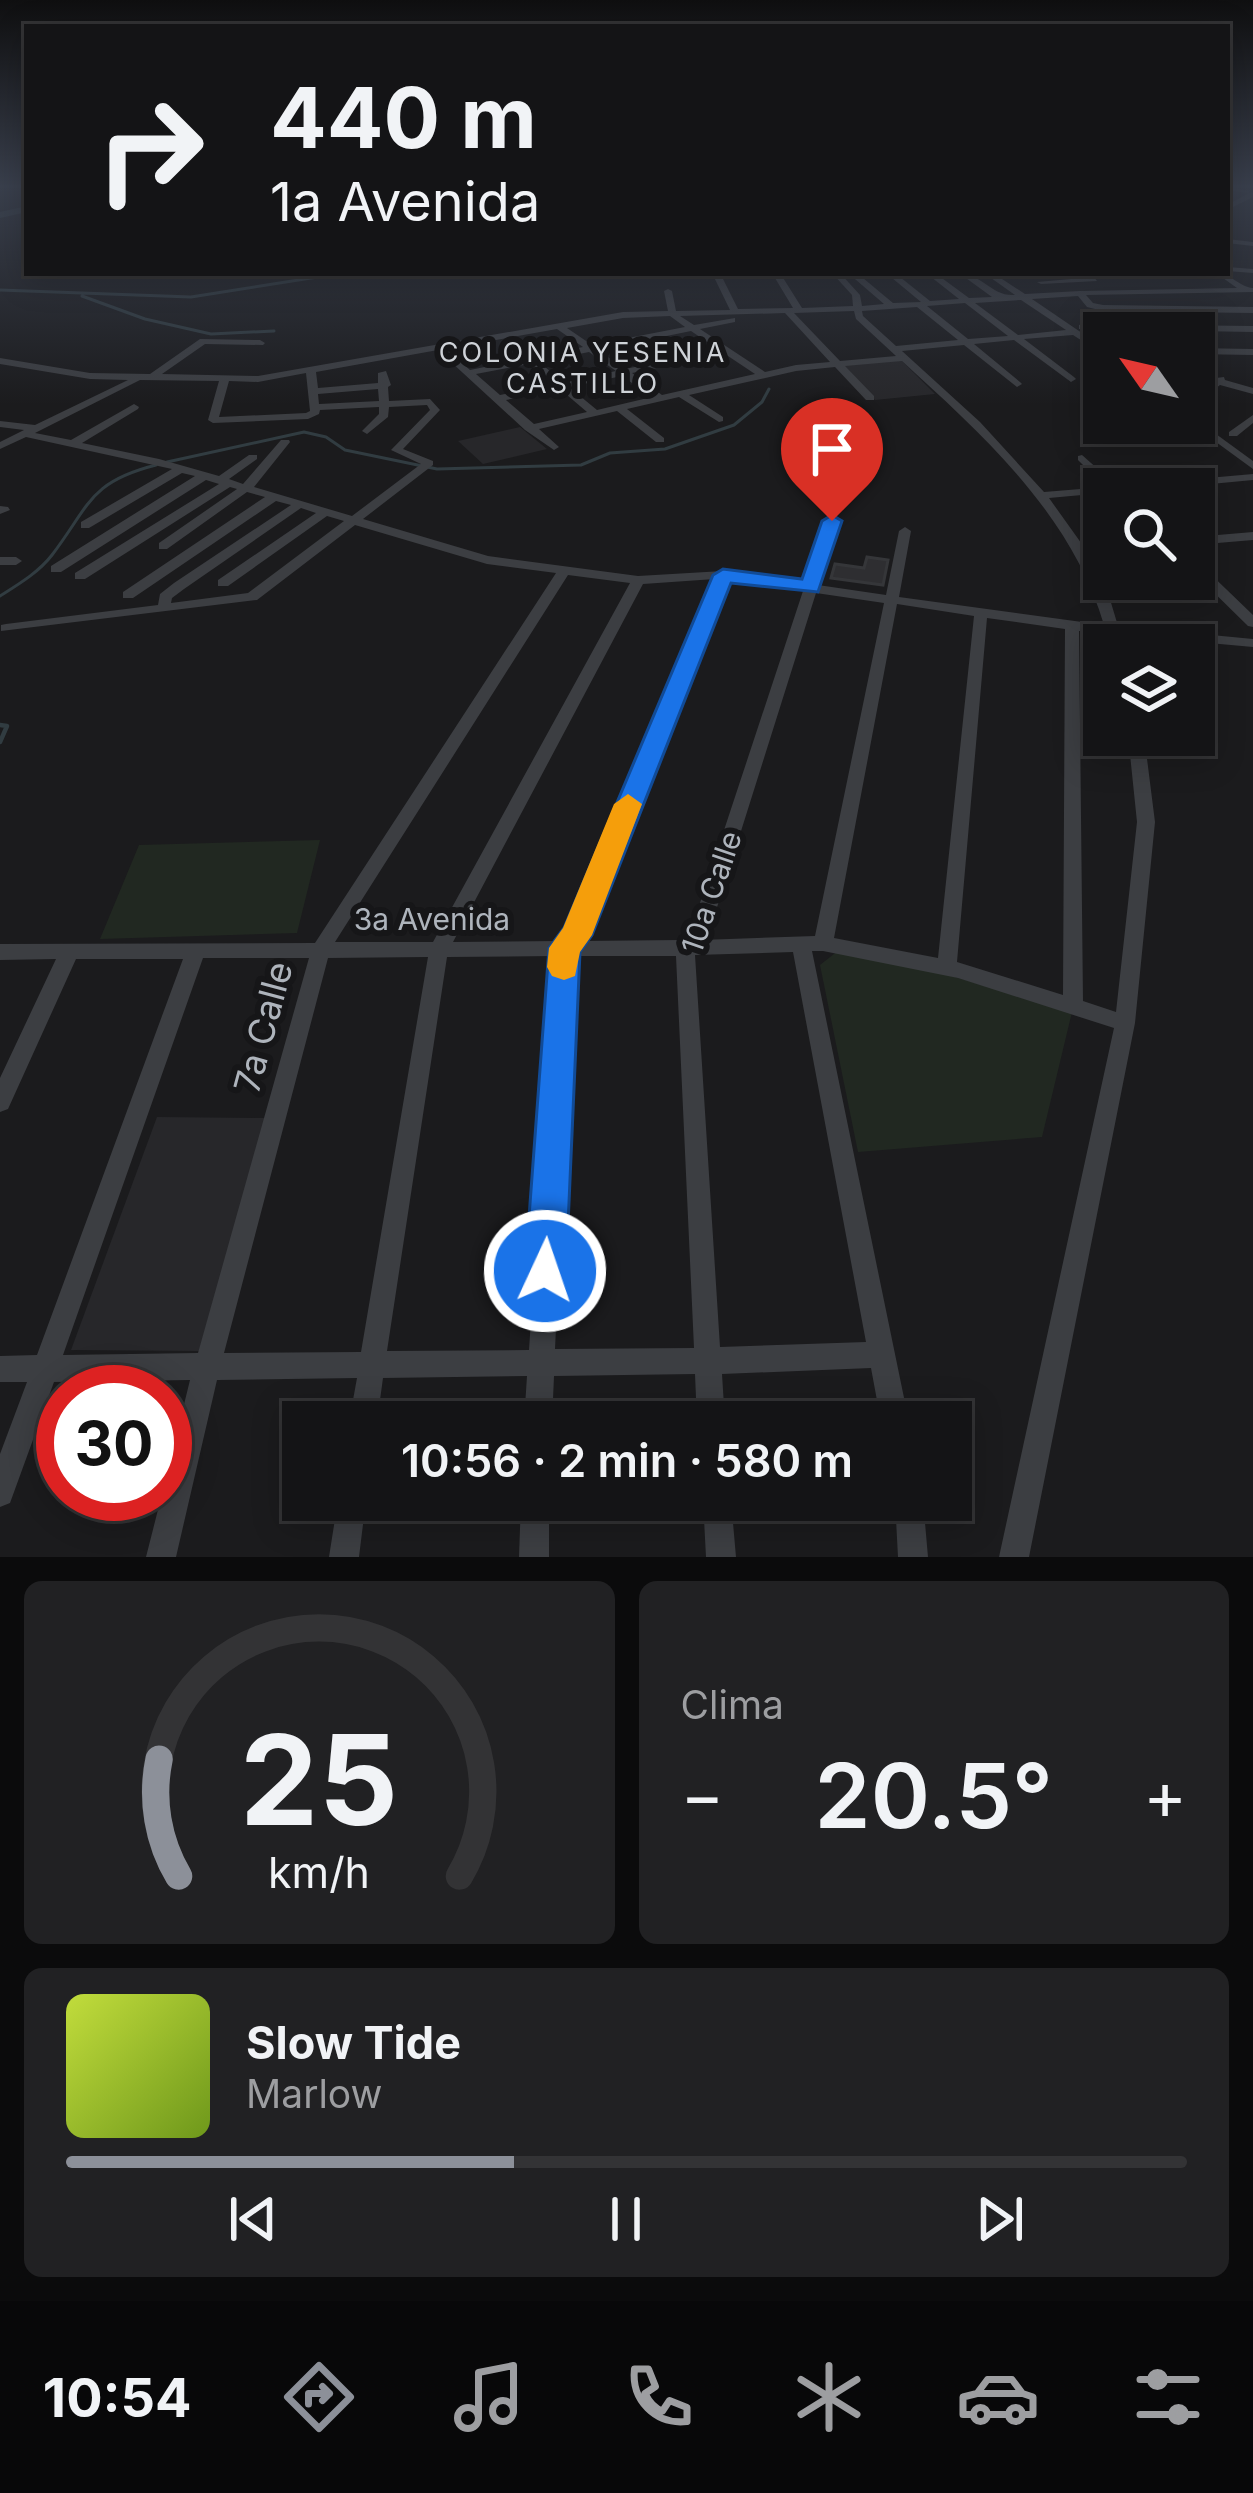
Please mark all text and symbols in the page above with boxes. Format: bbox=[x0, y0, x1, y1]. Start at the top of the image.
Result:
text: 440 m bbox=[270, 67, 537, 168]
icon: right bbox=[72, 72, 228, 228]
text: 1a Avenida bbox=[270, 169, 540, 234]
north arrow bbox=[1083, 312, 1215, 444]
map controls bbox=[1083, 312, 1215, 756]
district label: COLONIA YESENIA CASTILLO bbox=[439, 336, 727, 400]
pin bbox=[781, 398, 883, 521]
icon: arrive bbox=[799, 416, 865, 482]
button: search bbox=[1083, 468, 1215, 600]
button: layers bbox=[1083, 624, 1215, 756]
street label: 10a Calle bbox=[673, 826, 749, 958]
street label: 3a Avenida bbox=[354, 901, 510, 937]
street label: 7a Calle bbox=[224, 957, 302, 1097]
position arrow bbox=[482, 1208, 608, 1334]
speed limit sign: 30 bbox=[36, 1365, 192, 1521]
text: 10:56 · 2 min · 580 m bbox=[401, 1433, 853, 1488]
text: Clima bbox=[681, 1681, 784, 1728]
text: 25 bbox=[240, 1704, 398, 1855]
text: 20.5° bbox=[815, 1741, 1053, 1850]
text: − bbox=[681, 1755, 724, 1835]
text: + bbox=[1143, 1755, 1187, 1835]
text: km/h bbox=[268, 1845, 370, 1897]
text: Slow Tide bbox=[246, 2015, 461, 2070]
text: Marlow bbox=[246, 2070, 382, 2117]
icon: previous bbox=[220, 2186, 286, 2252]
icon: pause bbox=[593, 2186, 659, 2252]
icon: next bbox=[967, 2186, 1033, 2252]
icon: directions bbox=[277, 2355, 361, 2439]
icon: music bbox=[447, 2355, 531, 2439]
icon: phone bbox=[617, 2355, 701, 2439]
icon: climate bbox=[787, 2355, 871, 2439]
icon: car bbox=[956, 2355, 1040, 2439]
icon: filters bbox=[1126, 2355, 1210, 2439]
text: 10:54 bbox=[43, 2365, 192, 2430]

